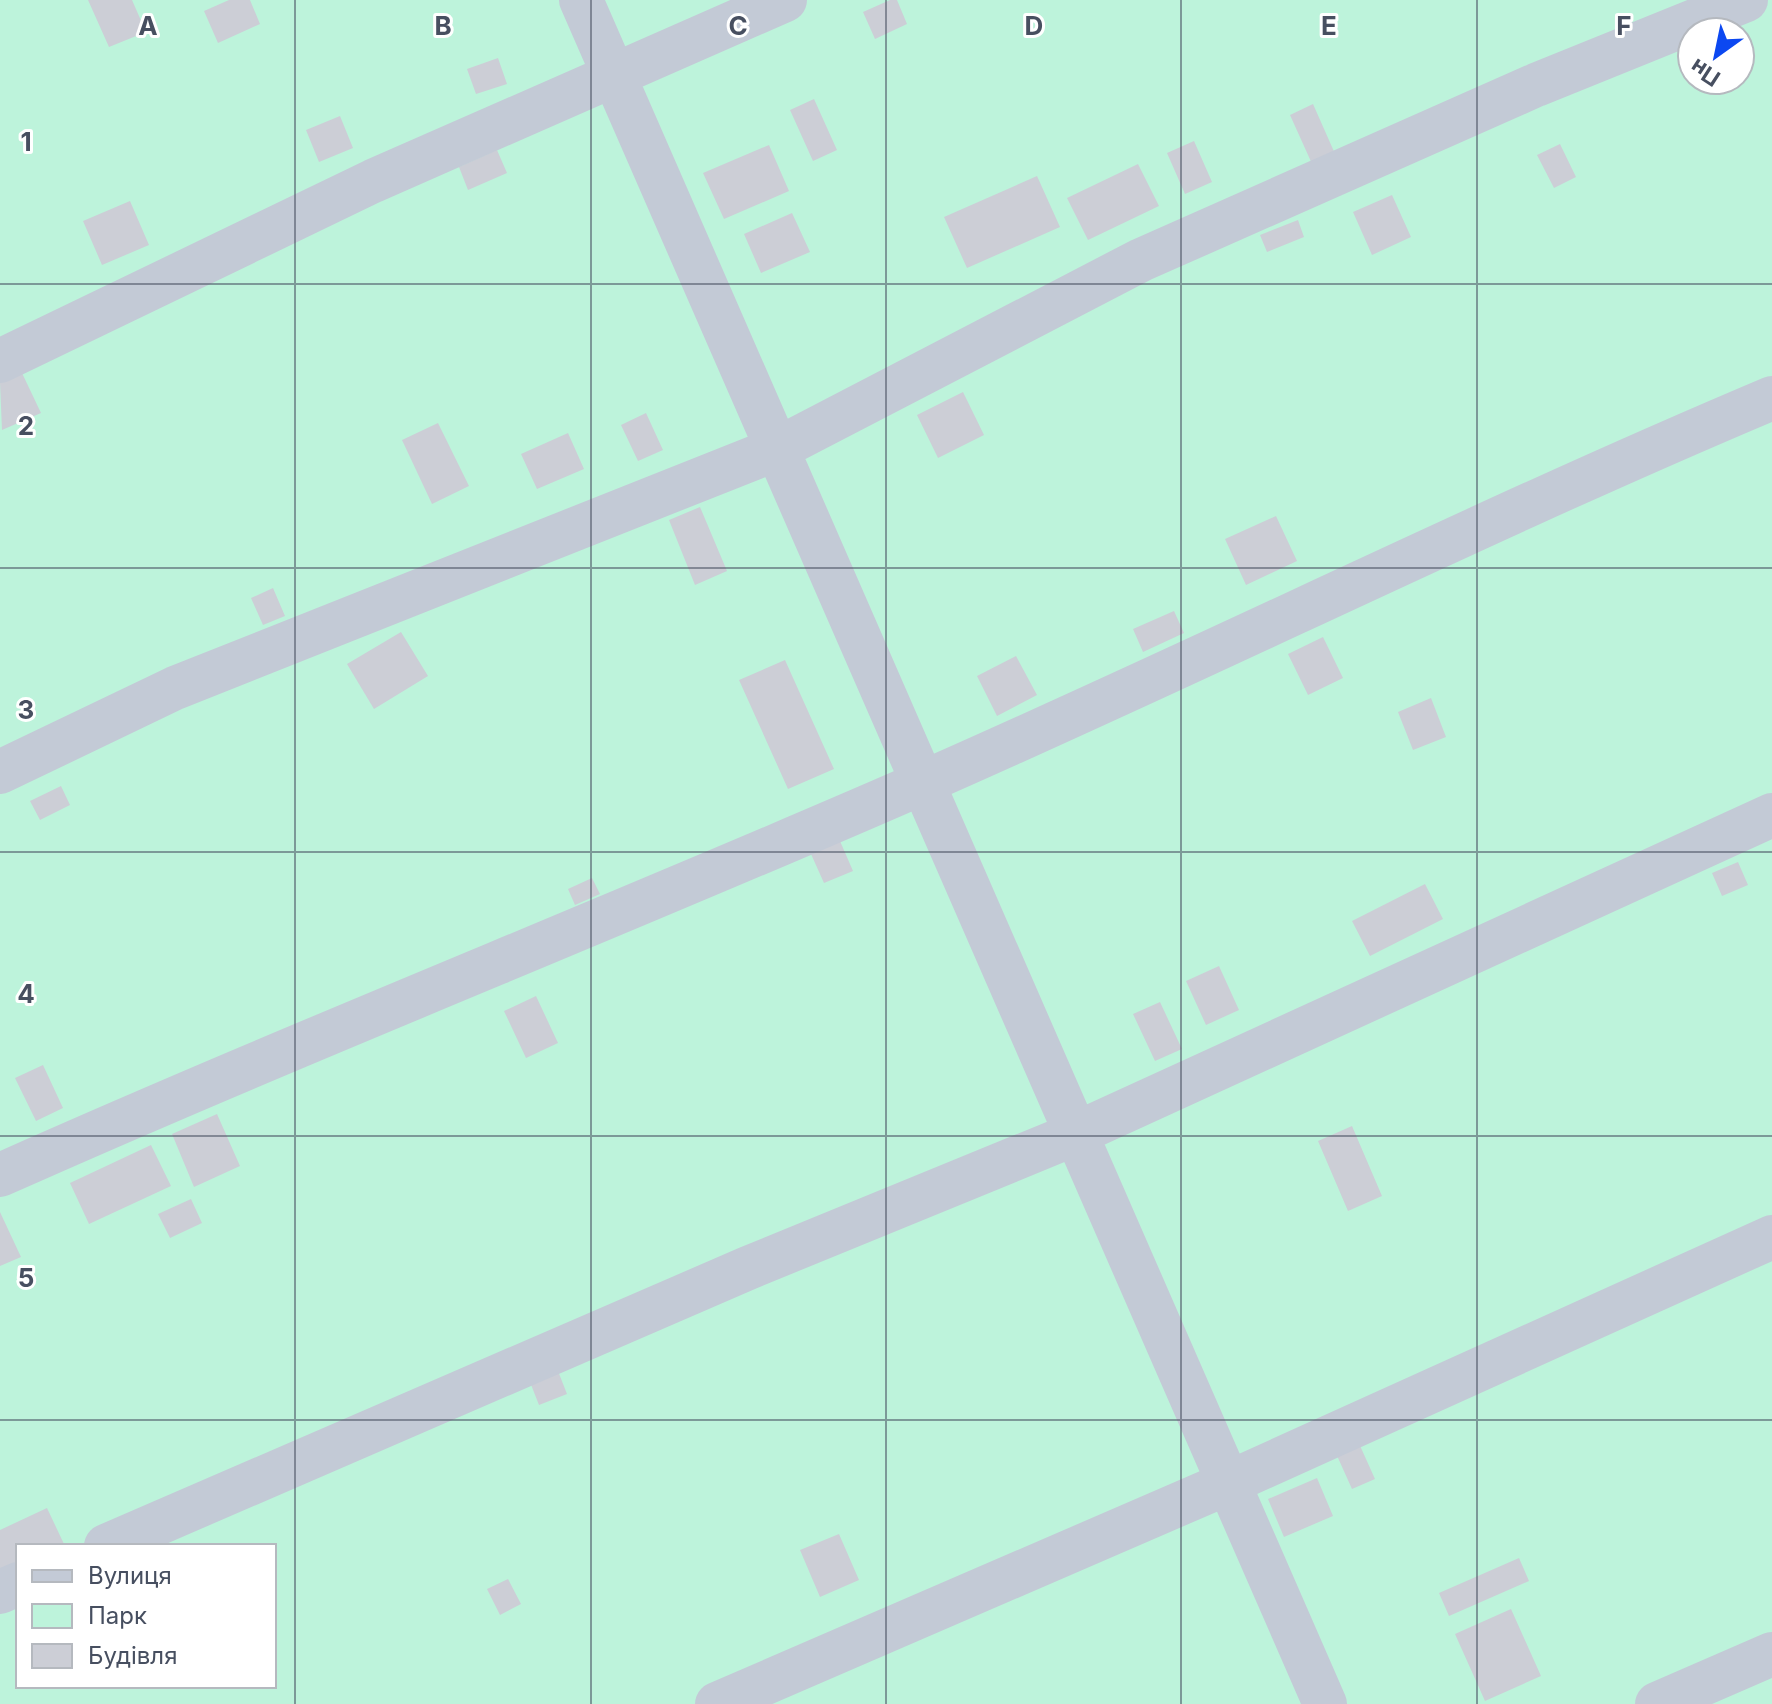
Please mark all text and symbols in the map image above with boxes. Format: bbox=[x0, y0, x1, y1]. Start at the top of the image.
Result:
text: A bbox=[138, 10, 158, 41]
text: B bbox=[434, 10, 452, 41]
text: C bbox=[728, 10, 748, 41]
text: D bbox=[1025, 10, 1043, 41]
text: E bbox=[1321, 10, 1337, 41]
text: F bbox=[1616, 10, 1632, 41]
north arrow bbox=[1676, 16, 1756, 96]
text: Пн bbox=[1685, 54, 1725, 92]
text: 1 bbox=[20, 126, 32, 157]
text: 2 bbox=[18, 410, 34, 441]
text: 3 bbox=[18, 694, 34, 725]
text: 4 bbox=[17, 978, 35, 1009]
text: 5 bbox=[18, 1262, 34, 1293]
legend bbox=[16, 1544, 276, 1688]
text: Вулиця bbox=[88, 1561, 172, 1590]
text: Парк bbox=[88, 1601, 147, 1630]
text: Будівля bbox=[88, 1641, 177, 1670]

